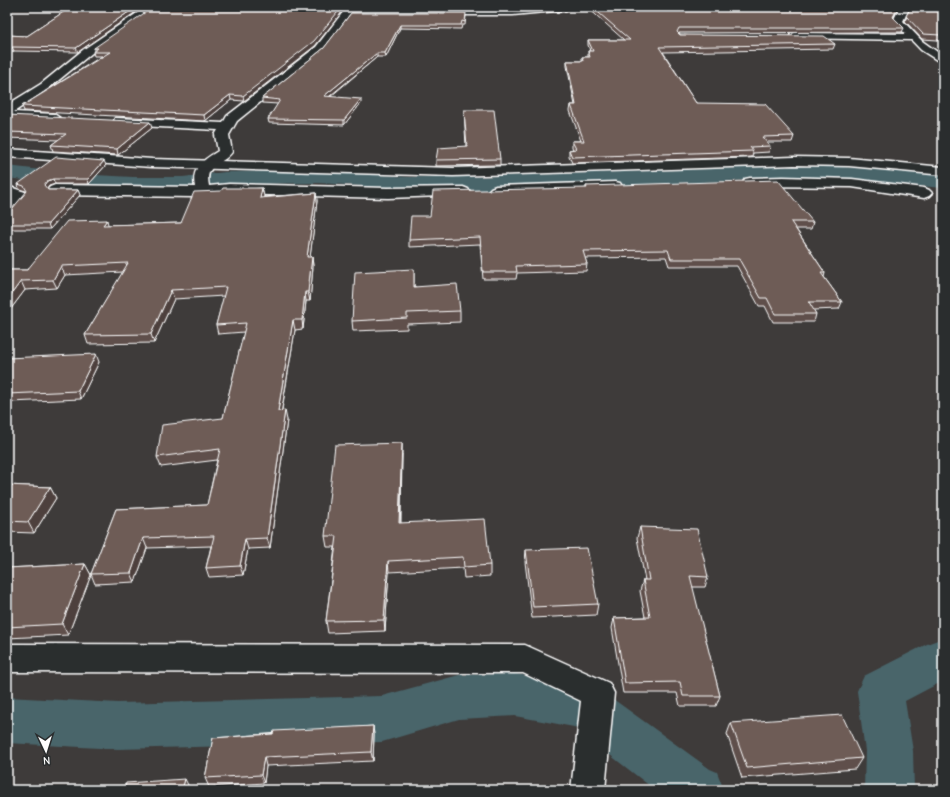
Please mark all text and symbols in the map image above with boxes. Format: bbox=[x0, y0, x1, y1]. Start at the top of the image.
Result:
north arrow bbox=[26, 731, 66, 771]
text: N bbox=[43, 754, 51, 767]

